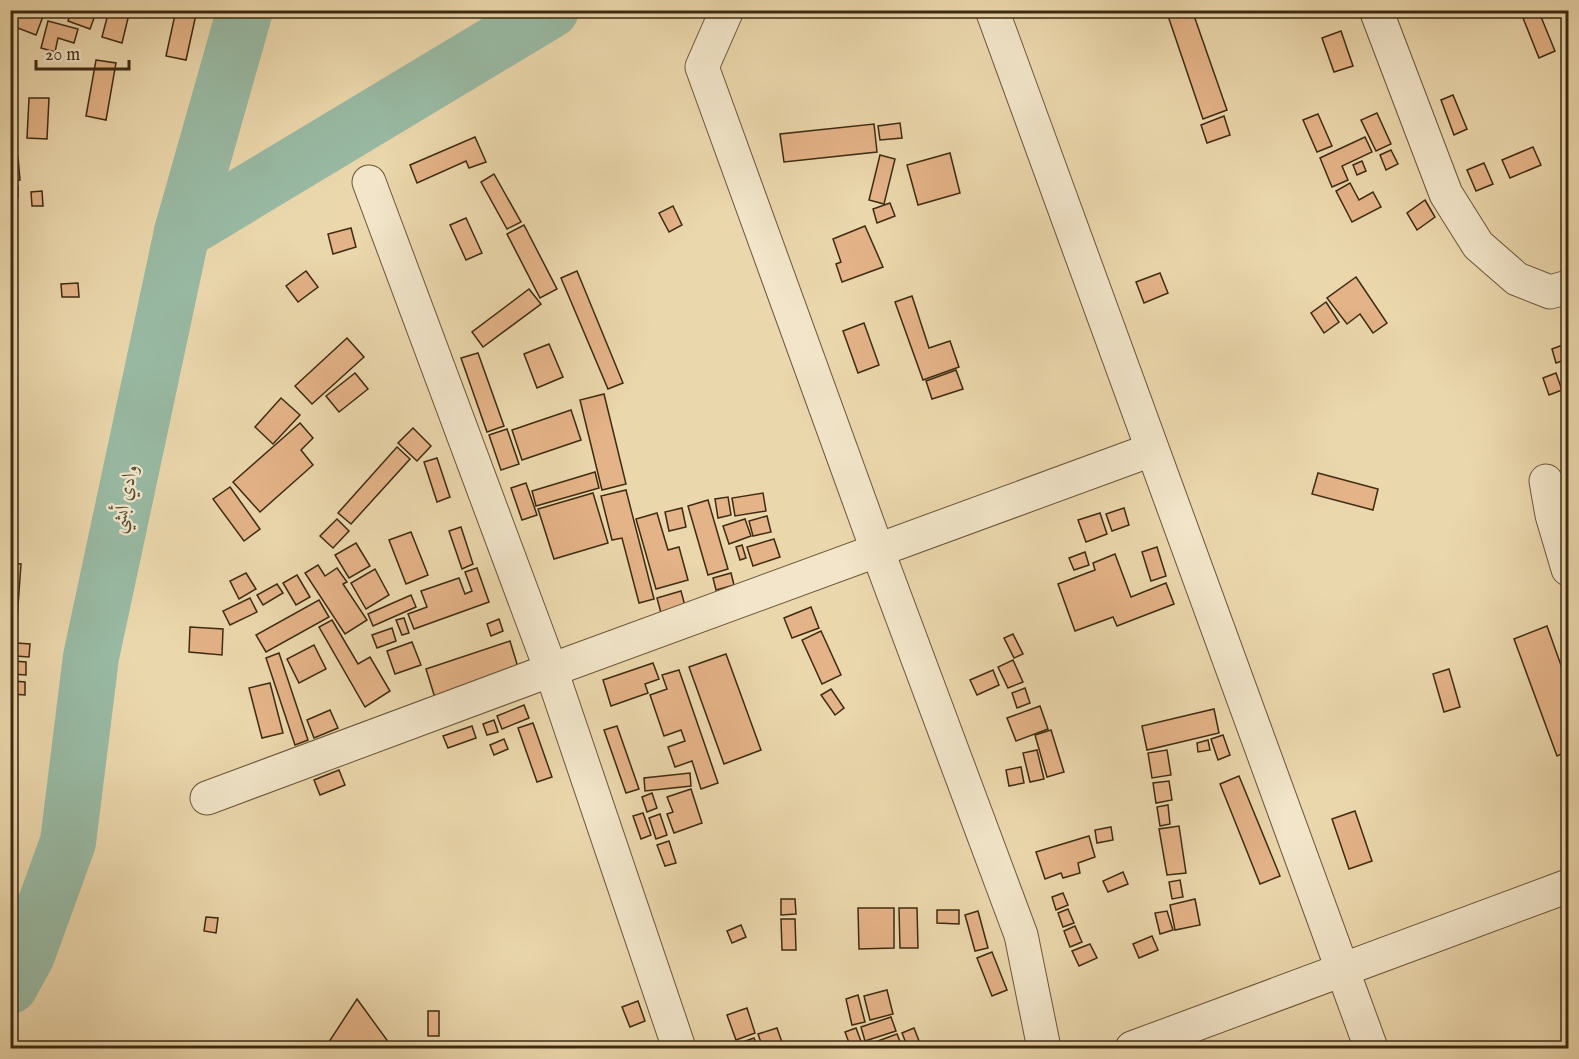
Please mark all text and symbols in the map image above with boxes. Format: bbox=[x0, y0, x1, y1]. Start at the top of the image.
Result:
scale bar bbox=[36, 33, 129, 71]
text: 20 m bbox=[45, 44, 80, 67]
water label: وادي أبشي bbox=[103, 461, 149, 537]

